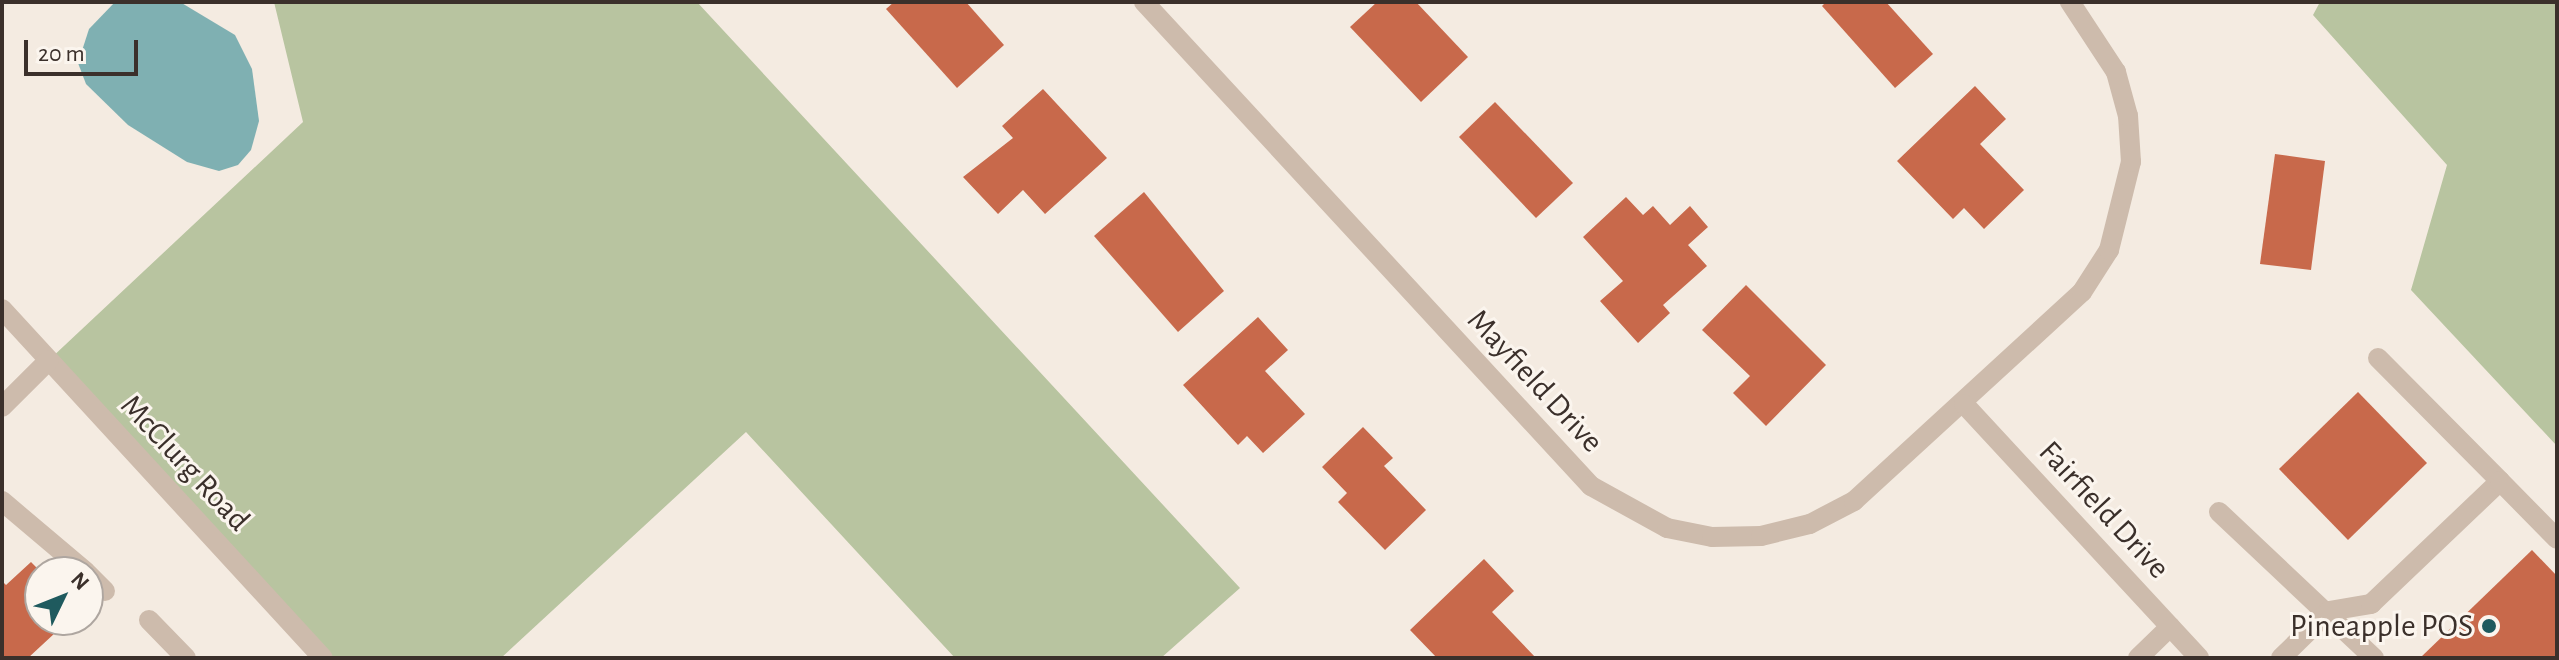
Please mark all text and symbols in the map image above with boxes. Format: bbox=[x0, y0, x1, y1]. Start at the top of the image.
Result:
scale bar bbox=[28, 24, 142, 74]
text: 20 m bbox=[38, 42, 85, 66]
street label: Mayfield Drive bbox=[1459, 301, 1611, 461]
street label: McClurg Road bbox=[112, 387, 258, 539]
street label: Fairfield Drive bbox=[2030, 433, 2178, 587]
north arrow bbox=[24, 556, 104, 636]
text: N bbox=[67, 568, 93, 594]
place label: Pineapple POS bbox=[2290, 607, 2473, 645]
marker: Pineapple POS bbox=[2480, 617, 2498, 635]

